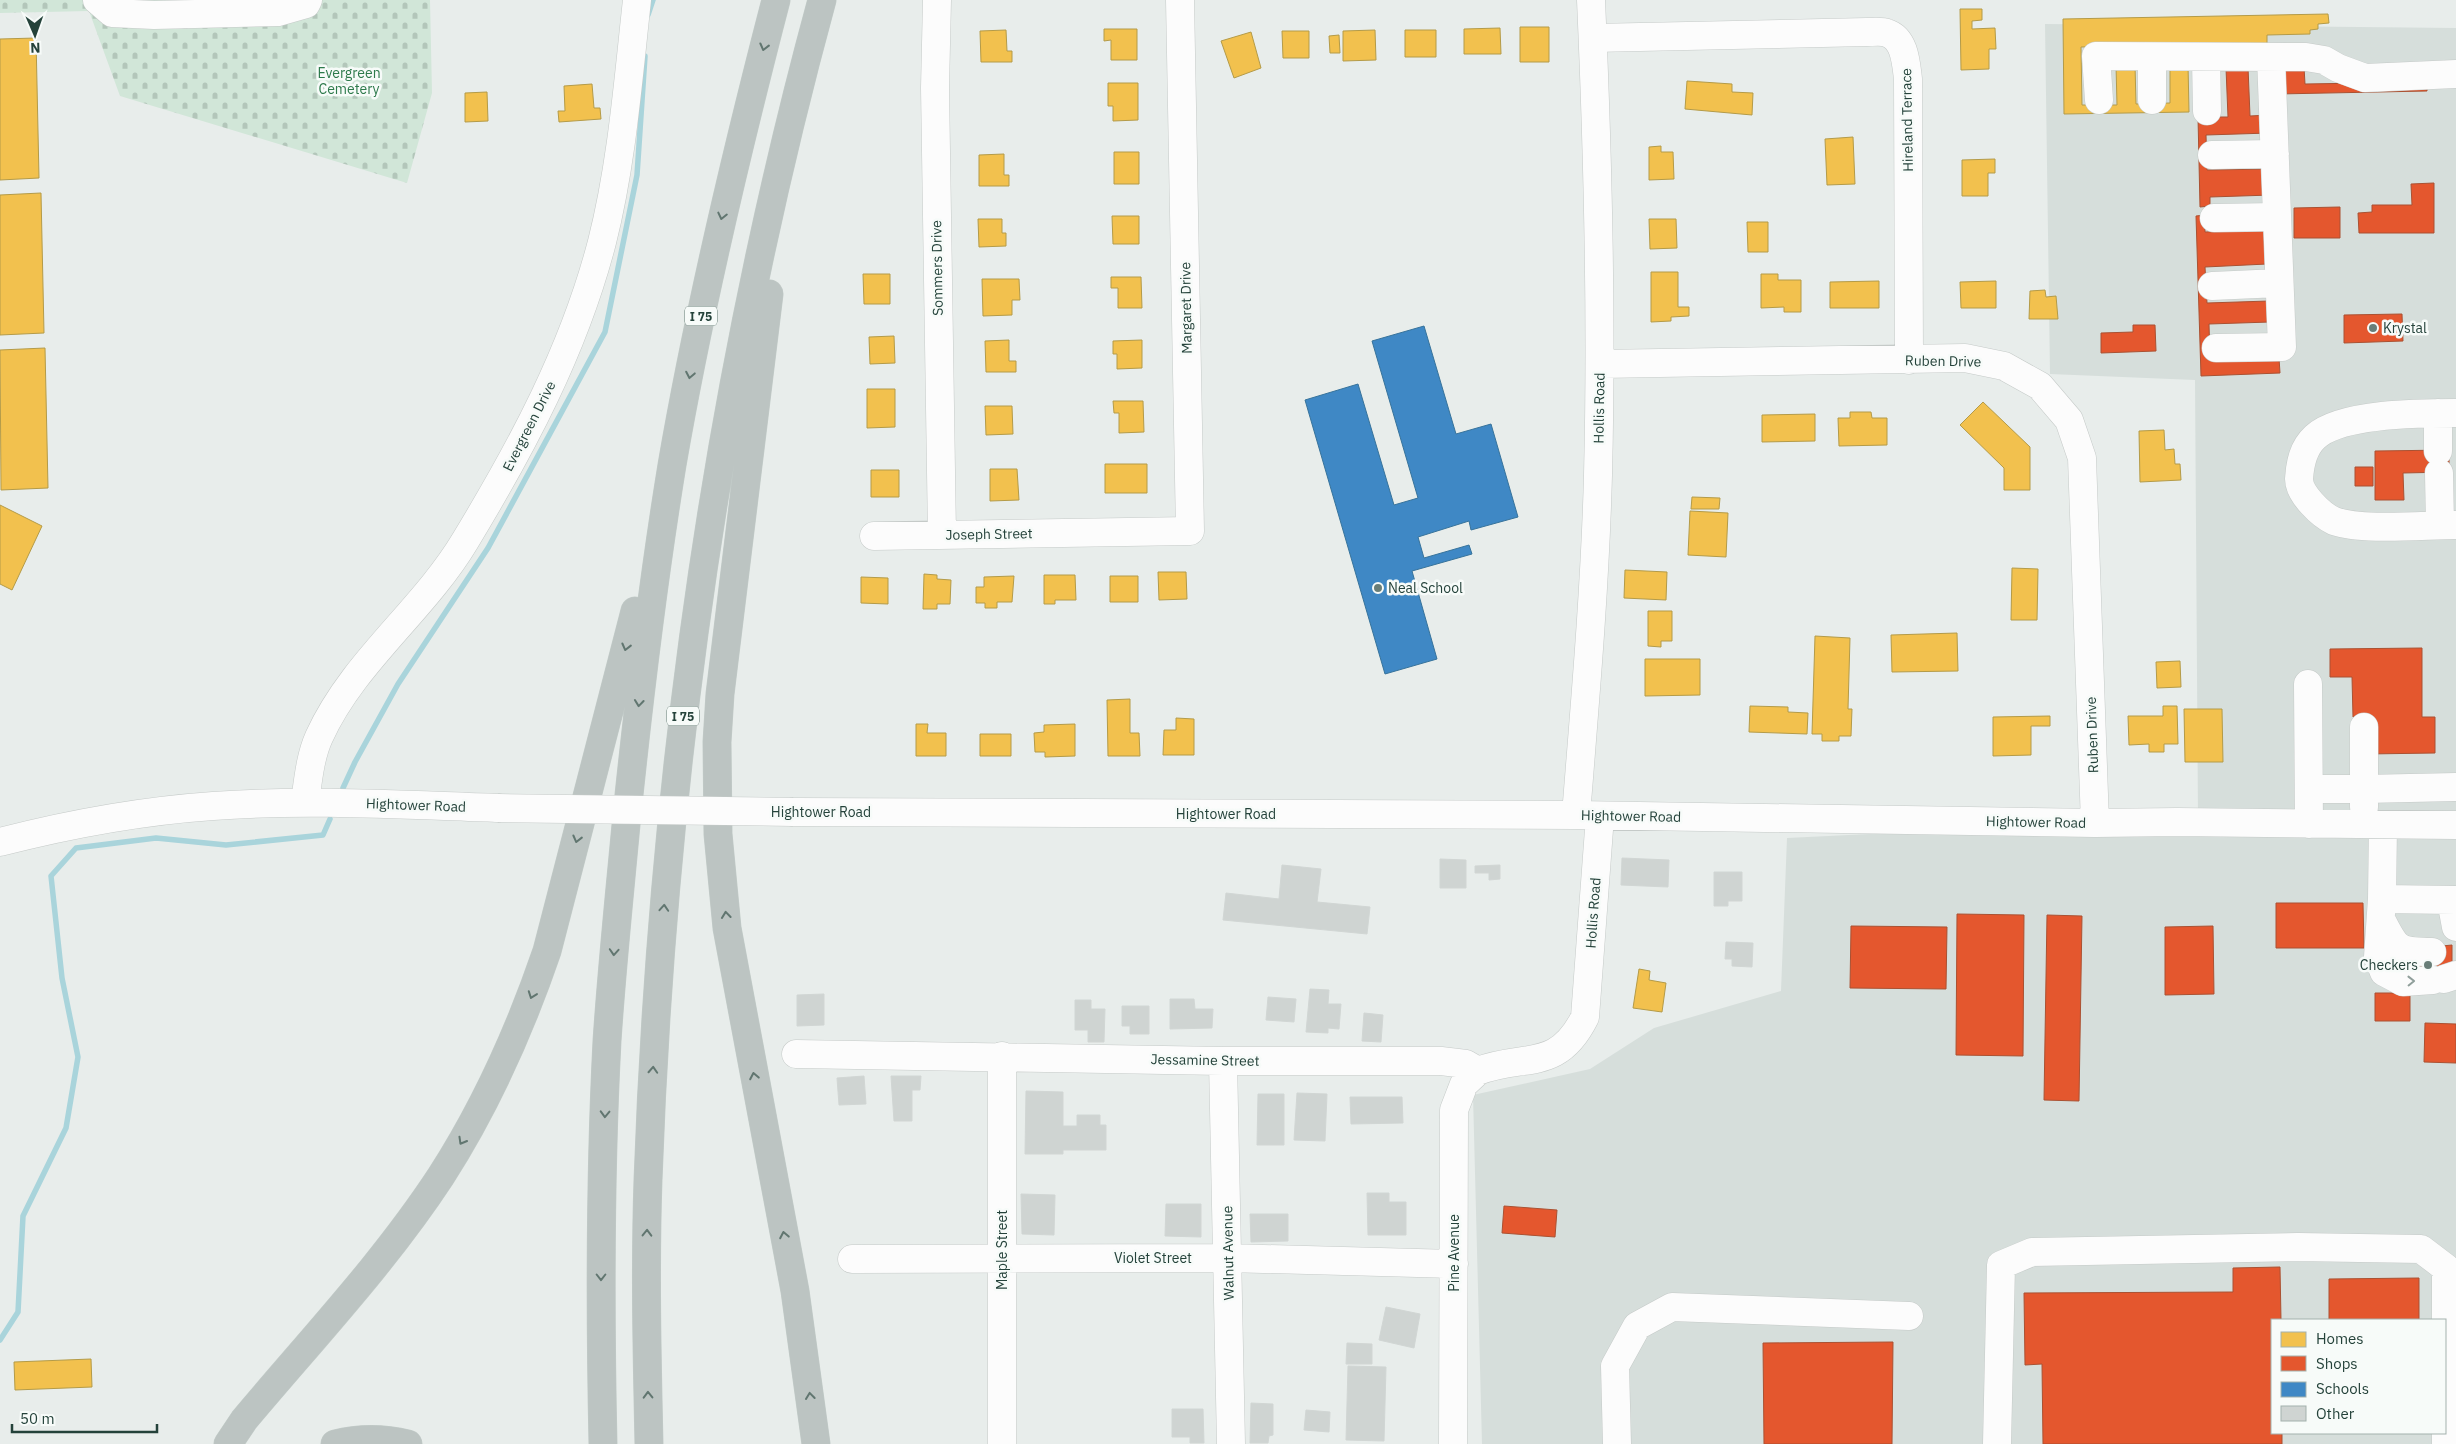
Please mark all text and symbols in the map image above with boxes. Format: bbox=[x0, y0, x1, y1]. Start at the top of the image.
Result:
north arrow bbox=[10, 10, 60, 60]
text: N bbox=[30, 39, 41, 57]
one-way arrow bbox=[759, 43, 769, 51]
park label: Evergreen Cemetery bbox=[317, 64, 381, 98]
street label: Hireland Terrace bbox=[1897, 68, 1917, 172]
one-way arrow bbox=[717, 211, 728, 220]
street label: Sommers Drive bbox=[927, 220, 947, 316]
street label: Margaret Drive bbox=[1176, 262, 1196, 354]
road number: I 75 bbox=[685, 306, 717, 326]
place label: Krystal bbox=[2383, 319, 2427, 337]
marker: Krystal bbox=[2367, 322, 2379, 334]
street label: Ruben Drive bbox=[1905, 351, 1982, 371]
one-way arrow bbox=[685, 370, 695, 379]
street label: Hollis Road bbox=[1589, 372, 1609, 444]
street label: Evergreen Drive bbox=[499, 378, 560, 474]
street label: Joseph Street bbox=[945, 524, 1033, 544]
place label: Neal School bbox=[1388, 579, 1463, 597]
marker: Neal School bbox=[1372, 582, 1384, 594]
one-way arrow bbox=[621, 643, 632, 652]
street label: Ruben Drive bbox=[2082, 696, 2102, 774]
one-way arrow bbox=[634, 700, 645, 708]
road number: I 75 bbox=[667, 706, 699, 726]
street label: Hightower Road bbox=[366, 794, 466, 816]
street label: Hightower Road bbox=[771, 803, 871, 821]
street label: Hightower Road bbox=[1176, 805, 1276, 823]
street label: Hightower Road bbox=[1581, 806, 1681, 826]
street label: Hightower Road bbox=[1986, 812, 2086, 832]
one-way arrow bbox=[572, 834, 583, 843]
street label: Hollis Road bbox=[1582, 877, 1604, 949]
one-way arrow bbox=[658, 904, 669, 912]
one-way arrow bbox=[721, 911, 732, 919]
one-way arrow bbox=[609, 948, 620, 956]
place label: Checkers bbox=[2360, 956, 2418, 974]
marker: Checkers bbox=[2422, 959, 2434, 971]
one-way arrow bbox=[2407, 976, 2415, 986]
one-way arrow bbox=[528, 990, 538, 998]
street label: Jessamine Street bbox=[1150, 1050, 1260, 1070]
one-way arrow bbox=[648, 1066, 658, 1074]
one-way arrow bbox=[749, 1071, 759, 1080]
one-way arrow bbox=[600, 1110, 610, 1118]
one-way arrow bbox=[458, 1135, 468, 1144]
street label: Walnut Avenue bbox=[1218, 1205, 1238, 1300]
street label: Maple Street bbox=[993, 1210, 1011, 1290]
street label: Pine Avenue bbox=[1445, 1214, 1463, 1292]
one-way arrow bbox=[642, 1229, 652, 1236]
one-way arrow bbox=[779, 1231, 790, 1240]
street label: Violet Street bbox=[1114, 1249, 1192, 1267]
one-way arrow bbox=[596, 1273, 606, 1281]
legend bbox=[2271, 1319, 2446, 1434]
text: Homes bbox=[2316, 1329, 2364, 1348]
text: Shops bbox=[2316, 1354, 2358, 1373]
text: Schools bbox=[2316, 1379, 2369, 1398]
one-way arrow bbox=[643, 1391, 653, 1399]
one-way arrow bbox=[805, 1391, 816, 1399]
scale bar bbox=[12, 1402, 158, 1434]
text: Other bbox=[2316, 1404, 2355, 1423]
text: 50 m bbox=[20, 1409, 55, 1428]

